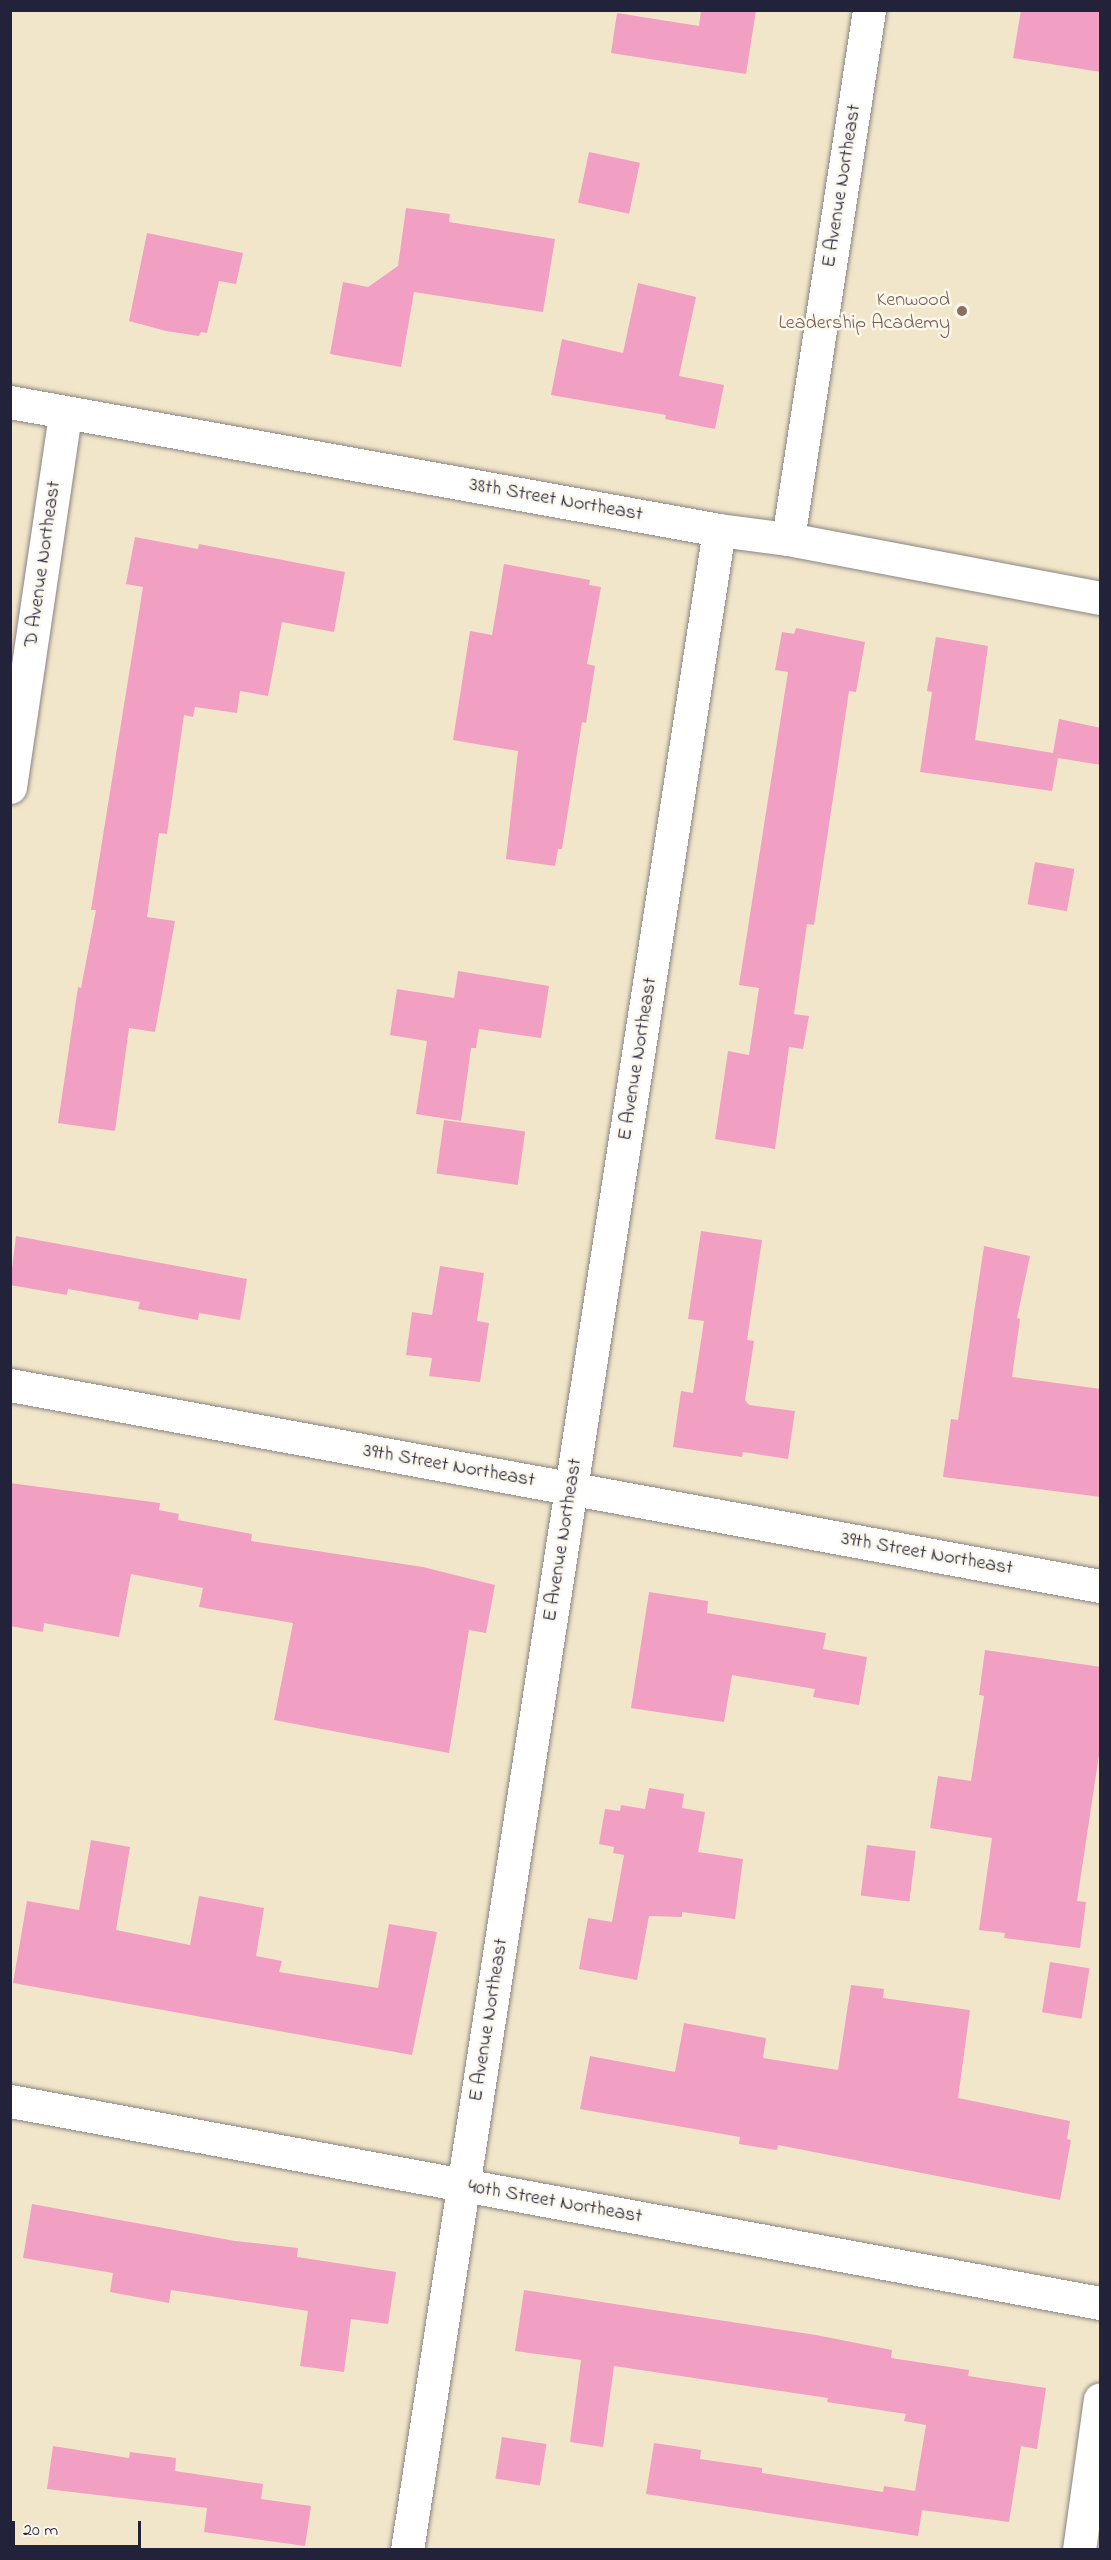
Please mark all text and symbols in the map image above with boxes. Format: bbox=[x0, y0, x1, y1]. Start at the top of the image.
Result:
street label: E Avenue Northeast bbox=[817, 103, 867, 269]
place label: Kenwood Leadership Academy bbox=[778, 288, 950, 335]
marker: Kenwood Leadership Academy bbox=[955, 304, 969, 318]
street label: 38th Street Northeast bbox=[468, 473, 644, 527]
street label: D Avenue Northeast bbox=[19, 479, 67, 649]
street label: E Avenue Northeast bbox=[613, 976, 663, 1142]
street label: 39th Street Northeast bbox=[361, 1439, 537, 1493]
street label: E Avenue Northeast bbox=[538, 1457, 588, 1623]
street label: 39th Street Northeast bbox=[839, 1527, 1015, 1581]
street label: E Avenue Northeast bbox=[464, 1937, 514, 2103]
street label: 40th Street Northeast bbox=[466, 2175, 644, 2229]
scale bar bbox=[15, 2509, 144, 2547]
text: 20 m bbox=[23, 2518, 58, 2544]

